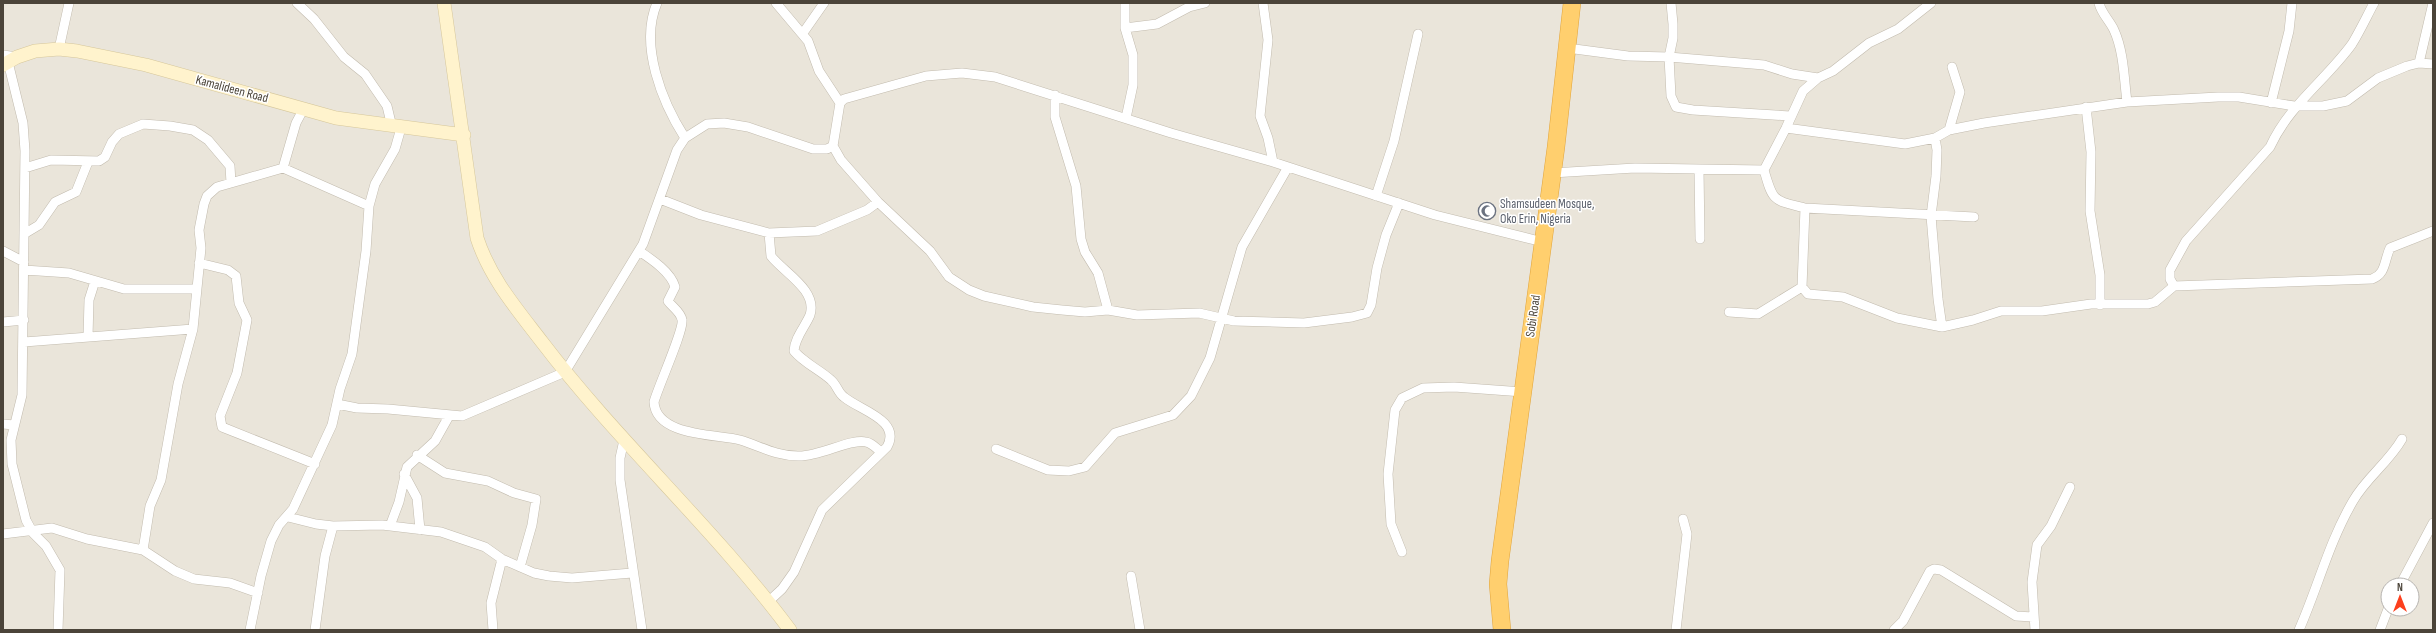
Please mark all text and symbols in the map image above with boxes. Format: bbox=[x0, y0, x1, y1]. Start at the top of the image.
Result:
street label: Kamalideen Road bbox=[194, 72, 270, 106]
place label: Shamsudeen Mosque, Oko Erin, Nigeria bbox=[1500, 196, 1594, 227]
mosque icon: Shamsudeen Mosque, Oko Erin, Nigeria bbox=[1477, 201, 1497, 221]
street label: Sobi Road bbox=[1522, 294, 1544, 338]
north arrow bbox=[2380, 577, 2420, 617]
text: N bbox=[2397, 581, 2403, 594]

